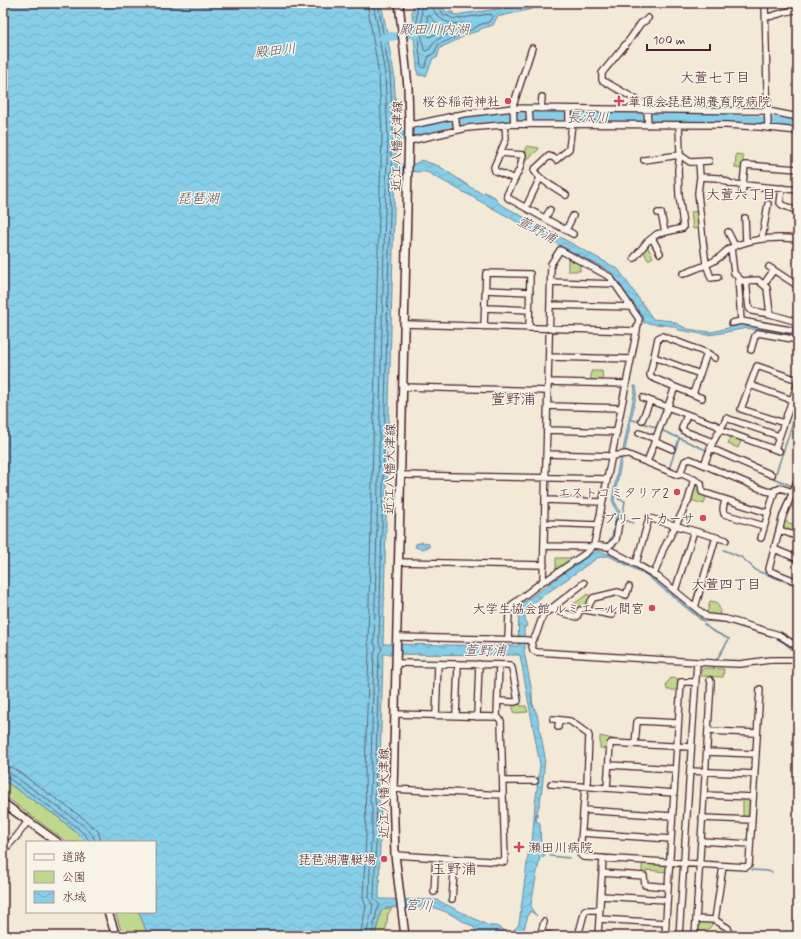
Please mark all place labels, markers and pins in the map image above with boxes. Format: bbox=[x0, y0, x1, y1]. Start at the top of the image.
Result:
place label: 桜谷稲荷神社 bbox=[422, 94, 500, 111]
place label: 華頂会琵琶湖養育院病院 bbox=[628, 94, 771, 111]
marker: 華頂会琵琶湖養育院病院 bbox=[613, 95, 625, 107]
marker: 桜谷稲荷神社 bbox=[503, 96, 513, 106]
place label: エストコミタリア2 bbox=[558, 485, 670, 502]
marker: エストコミタリア2 bbox=[672, 487, 682, 497]
place label: プリートカーサ bbox=[603, 511, 695, 528]
marker: プリートカーサ bbox=[698, 513, 708, 523]
place label: 大学生協会館 ルミエール間宮 bbox=[472, 601, 644, 618]
marker: 大学生協会館 ルミエール間宮 bbox=[647, 603, 657, 613]
place label: 瀬田川病院 bbox=[528, 840, 593, 857]
marker: 瀬田川病院 bbox=[513, 841, 525, 853]
place label: 琵琶湖漕艇場 bbox=[298, 852, 376, 869]
marker: 琵琶湖漕艇場 bbox=[379, 854, 389, 864]

